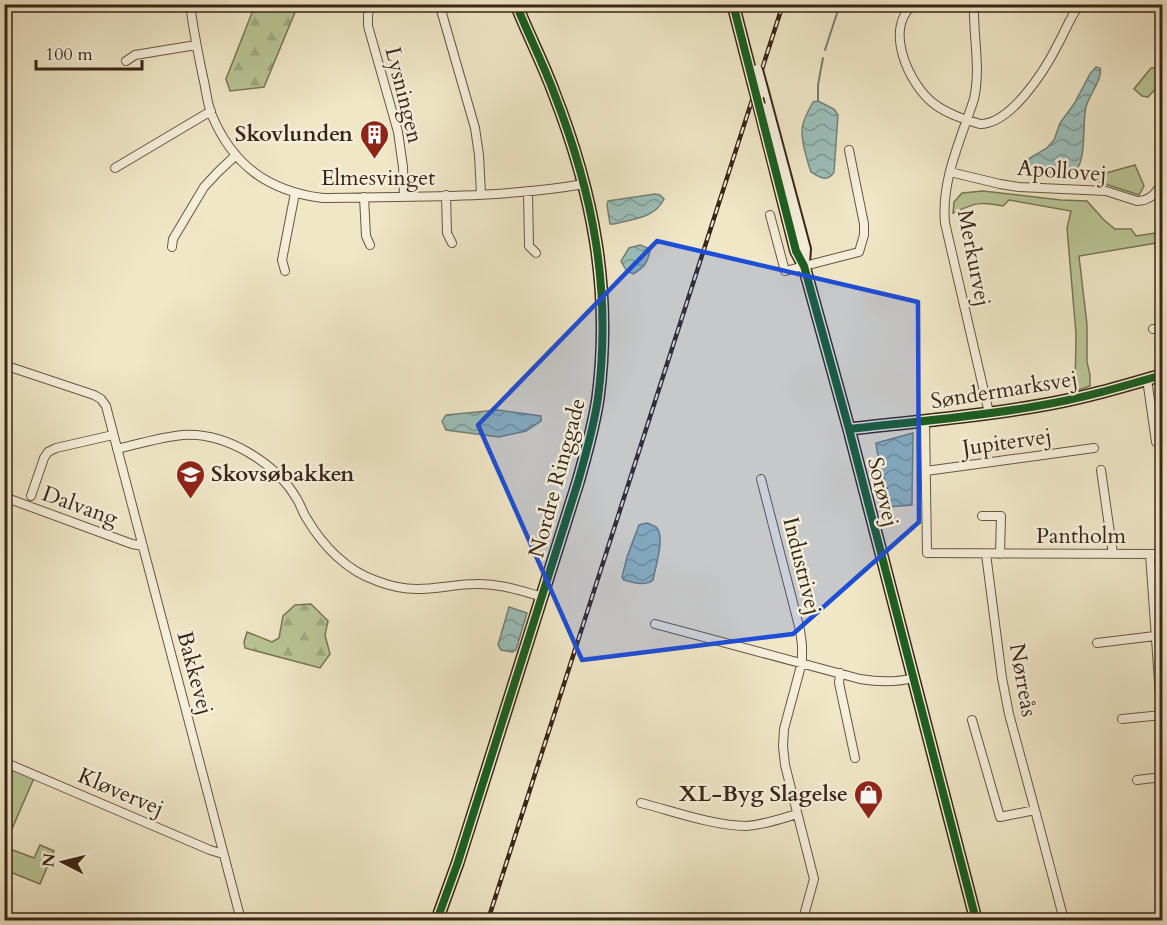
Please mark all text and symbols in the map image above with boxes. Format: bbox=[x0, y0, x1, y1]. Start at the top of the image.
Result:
scale bar bbox=[36, 33, 142, 71]
text: 100 m bbox=[45, 42, 93, 67]
street label: Lysningen bbox=[378, 44, 431, 147]
building icon: Skovlunden bbox=[358, 118, 390, 160]
place label: Skovlunden bbox=[235, 119, 353, 149]
street label: Apollovej bbox=[1016, 153, 1108, 189]
street label: Elmesvinget bbox=[321, 163, 435, 193]
street label: Merkurvej bbox=[950, 207, 998, 309]
street label: Søndermarksvej bbox=[928, 364, 1080, 416]
street label: Nordre Ringgade bbox=[521, 395, 593, 561]
street label: Jupitervej bbox=[958, 421, 1054, 464]
street label: Sorøvej bbox=[860, 454, 906, 530]
school or university icon: Skovsøbakken bbox=[174, 458, 206, 500]
place label: Skovsøbakken bbox=[211, 459, 355, 489]
street label: Dalvang bbox=[38, 478, 123, 534]
street label: Industrivej bbox=[775, 514, 829, 618]
street label: Pantholm bbox=[1036, 521, 1126, 551]
street label: Bakkevej bbox=[169, 628, 221, 718]
street label: Nørreås bbox=[1002, 641, 1044, 719]
street label: Kløvervej bbox=[73, 760, 169, 824]
shop icon: XL-Byg Slagelse bbox=[853, 778, 885, 820]
place label: XL-Byg Slagelse bbox=[679, 779, 848, 809]
north arrow bbox=[33, 832, 93, 892]
text: N bbox=[37, 852, 61, 869]

